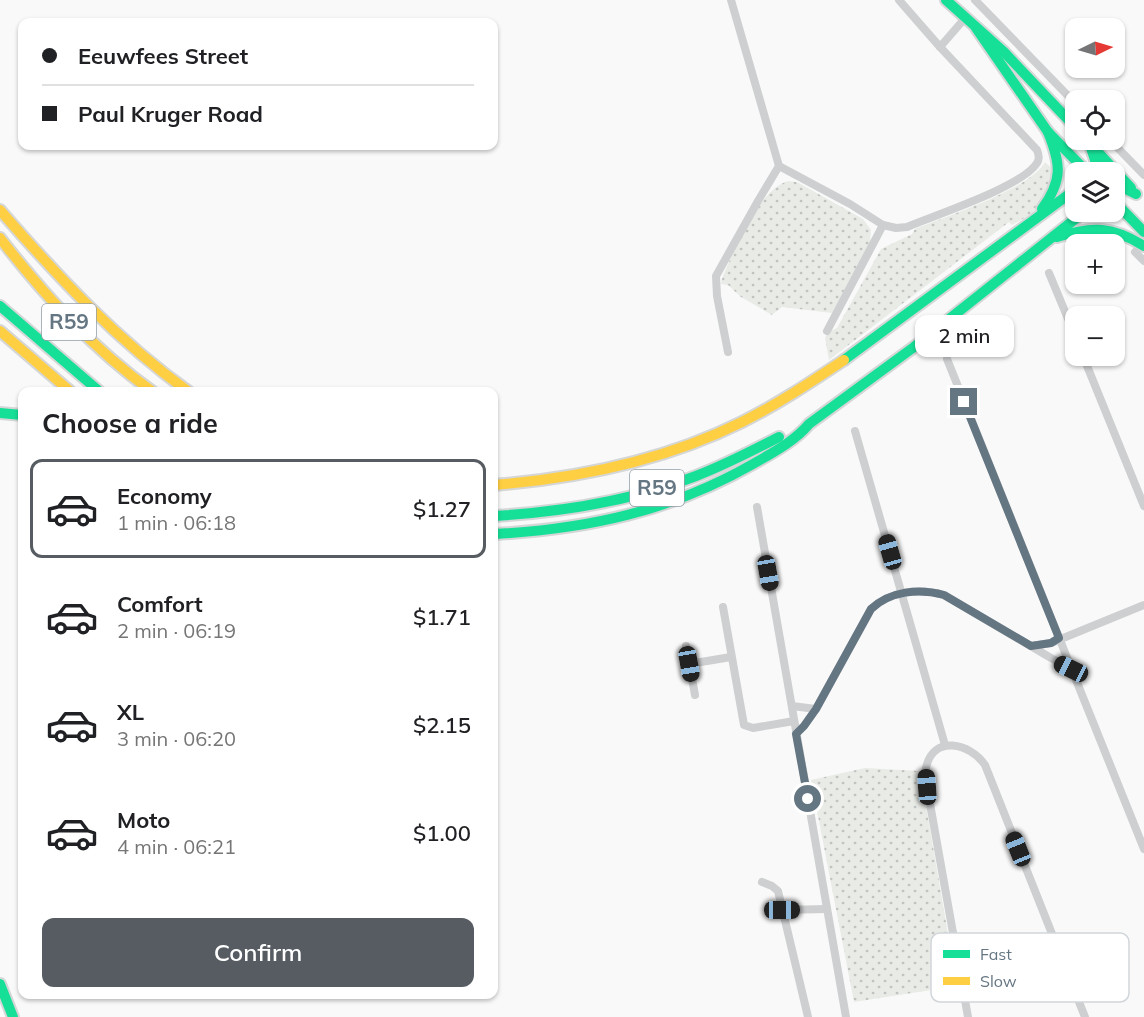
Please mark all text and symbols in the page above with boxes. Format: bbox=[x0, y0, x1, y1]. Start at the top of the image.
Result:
north arrow bbox=[1065, 18, 1125, 78]
map controls bbox=[1065, 18, 1125, 366]
text: Eeuwfees Street bbox=[78, 42, 248, 70]
button: locate bbox=[1065, 90, 1125, 150]
text: Paul Kruger Road bbox=[78, 100, 263, 128]
button: layers bbox=[1065, 162, 1125, 222]
button: + bbox=[1065, 234, 1125, 294]
road number: R59 bbox=[42, 304, 96, 340]
button: − bbox=[1065, 306, 1125, 366]
callout: 2 min bbox=[914, 315, 1014, 357]
text: 2 min bbox=[939, 323, 990, 348]
route end bbox=[950, 388, 977, 415]
text: Choose a ride bbox=[42, 406, 218, 440]
road number: R59 bbox=[630, 470, 684, 506]
icon: car bbox=[45, 482, 99, 536]
text: Economy bbox=[117, 482, 212, 510]
text: $1.27 bbox=[413, 495, 471, 523]
text: 1 min · 06:18 bbox=[117, 510, 236, 535]
car bbox=[876, 532, 904, 572]
car bbox=[756, 554, 780, 592]
icon: car bbox=[45, 590, 99, 644]
text: Comfort bbox=[117, 590, 203, 618]
text: $1.71 bbox=[413, 603, 471, 631]
text: 2 min · 06:19 bbox=[117, 618, 236, 643]
car bbox=[677, 645, 701, 683]
car bbox=[1051, 653, 1091, 685]
icon: car bbox=[45, 698, 99, 752]
text: XL bbox=[117, 698, 144, 726]
text: $2.15 bbox=[413, 711, 471, 739]
text: 3 min · 06:20 bbox=[117, 726, 236, 751]
car bbox=[917, 768, 937, 806]
route start bbox=[794, 785, 821, 812]
icon: car bbox=[45, 806, 99, 860]
text: Moto bbox=[117, 806, 170, 834]
text: $1.00 bbox=[413, 819, 471, 847]
car bbox=[1003, 829, 1033, 869]
text: 4 min · 06:21 bbox=[117, 834, 236, 859]
car bbox=[764, 901, 800, 919]
button: Confirm bbox=[42, 918, 474, 987]
legend bbox=[931, 933, 1129, 1002]
text: Fast bbox=[980, 944, 1012, 964]
text: Slow bbox=[980, 971, 1017, 991]

